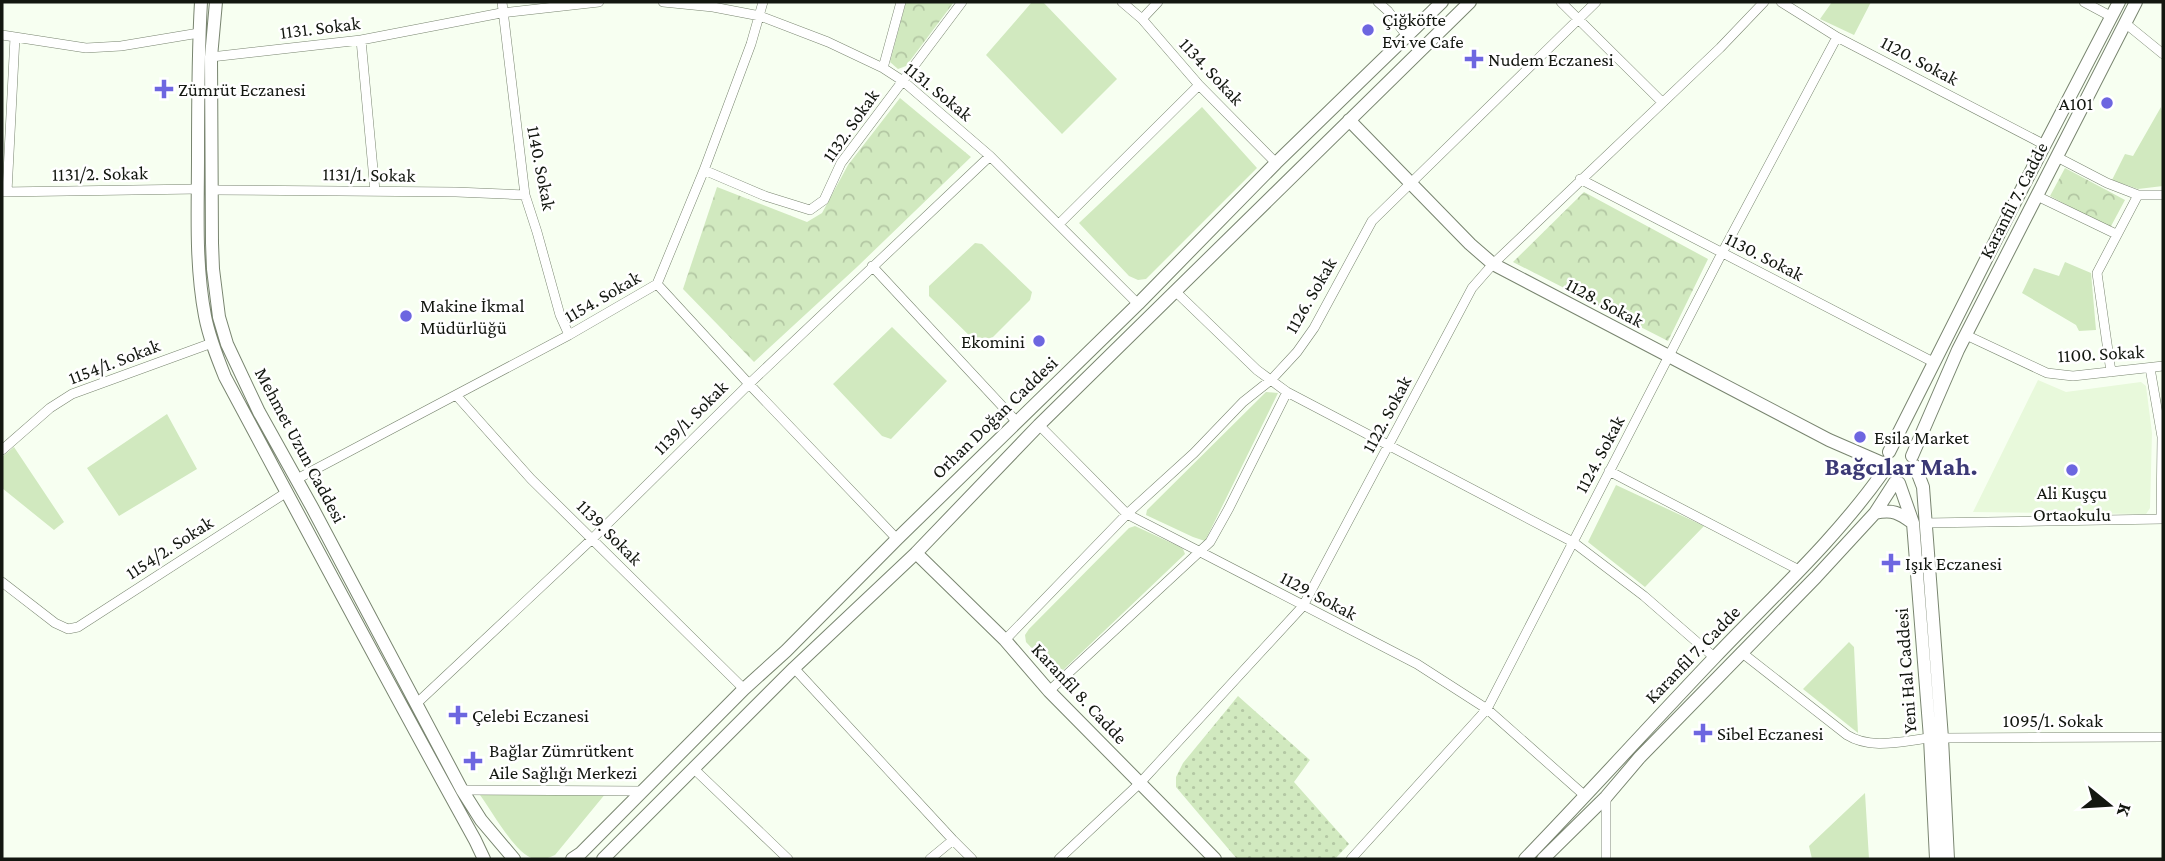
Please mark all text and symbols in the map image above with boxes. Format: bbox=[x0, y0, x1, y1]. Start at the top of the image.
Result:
place label: Çiğköfte Evi ve Cafe bbox=[1382, 9, 1464, 52]
street label: 1131. Sokak bbox=[279, 12, 362, 43]
marker: Çiğköfte Evi ve Cafe bbox=[1360, 22, 1376, 38]
street label: 1120. Sokak bbox=[1877, 31, 1963, 90]
street label: 1134. Sokak bbox=[1175, 33, 1249, 110]
place label: Nudem Eczanesi bbox=[1488, 49, 1614, 70]
marker: Nudem Eczanesi bbox=[1466, 51, 1482, 67]
street label: 1131. Sokak bbox=[901, 58, 977, 126]
place label: Zümrüt Eczanesi bbox=[178, 79, 306, 100]
marker: Zümrüt Eczanesi bbox=[156, 81, 172, 97]
street label: 1132. Sokak bbox=[818, 84, 884, 166]
place label: A101 bbox=[2059, 93, 2093, 114]
marker: A101 bbox=[2099, 95, 2115, 111]
street label: 1140. Sokak bbox=[523, 124, 560, 213]
street label: Karanfil 7. Cadde bbox=[1975, 139, 2052, 262]
street label: 1131/2. Sokak bbox=[52, 162, 149, 185]
street label: 1131/1. Sokak bbox=[322, 163, 417, 186]
street label: 1130. Sokak bbox=[1722, 228, 1808, 286]
street label: 1126. Sokak bbox=[1280, 253, 1341, 337]
street label: 1154. Sokak bbox=[560, 266, 645, 327]
street label: 1128. Sokak bbox=[1562, 273, 1648, 332]
place label: Makine İkmal Müdürlüğü bbox=[420, 295, 525, 338]
marker: Makine İkmal Müdürlüğü bbox=[398, 308, 414, 324]
place label: Ekomini bbox=[961, 331, 1025, 352]
marker: Ekomini bbox=[1031, 333, 1047, 349]
street label: 1154/1. Sokak bbox=[65, 334, 164, 389]
street label: 1100. Sokak bbox=[2057, 341, 2146, 366]
street label: Orhan Doğan Caddesi bbox=[927, 352, 1062, 483]
street label: Mehmet Uzun Caddesi bbox=[251, 364, 350, 526]
street label: 1122. Sokak bbox=[1358, 372, 1416, 456]
street label: 1139/1. Sokak bbox=[649, 375, 732, 459]
street label: 1124. Sokak bbox=[1570, 411, 1629, 496]
place label: Esila Market bbox=[1874, 427, 1970, 448]
marker: Esila Market bbox=[1852, 429, 1868, 445]
district label: Bağcılar Mah. bbox=[1824, 452, 1978, 481]
marker: Ali Kuşçu Ortaokulu bbox=[2064, 462, 2080, 478]
place label: Ali Kuşçu Ortaokulu bbox=[2033, 482, 2111, 525]
street label: 1139. Sokak bbox=[573, 495, 647, 570]
street label: 1154/2. Sokak bbox=[122, 511, 218, 583]
place label: Işık Eczanesi bbox=[1905, 553, 2002, 574]
marker: Işık Eczanesi bbox=[1883, 555, 1899, 571]
street label: 1129. Sokak bbox=[1277, 566, 1362, 625]
street label: Karanfil 7. Cadde bbox=[1640, 601, 1744, 708]
street label: Yeni Hal Caddesi bbox=[1891, 607, 1920, 735]
street label: Karanfil 8. Cadde bbox=[1028, 639, 1132, 748]
place label: Çelebi Eczanesi bbox=[472, 705, 589, 726]
marker: Çelebi Eczanesi bbox=[450, 707, 466, 723]
street label: 1095/1. Sokak bbox=[2003, 710, 2104, 731]
place label: Sibel Eczanesi bbox=[1717, 723, 1824, 744]
marker: Sibel Eczanesi bbox=[1695, 725, 1711, 741]
place label: Bağlar Zümrütkent Aile Sağlığı Merkezi bbox=[489, 740, 637, 783]
marker: Bağlar Zümrütkent Aile Sağlığı Merkezi bbox=[463, 751, 483, 771]
north arrow bbox=[2074, 770, 2144, 840]
text: K bbox=[2113, 801, 2137, 820]

